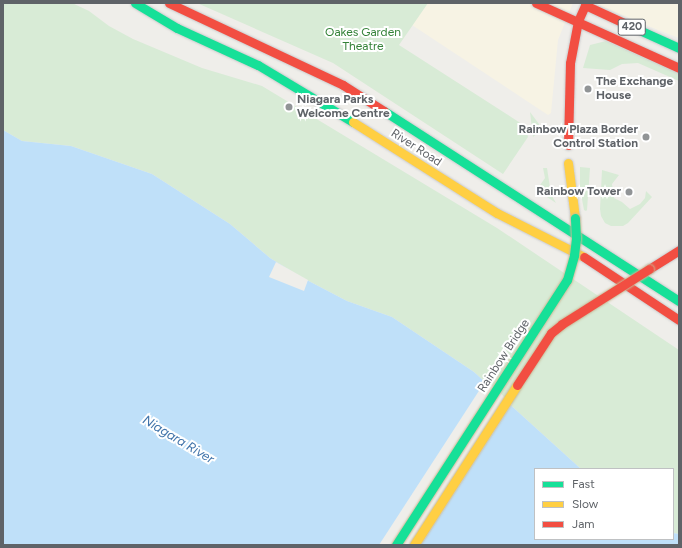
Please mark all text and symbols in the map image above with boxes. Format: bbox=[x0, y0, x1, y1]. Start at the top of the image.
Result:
road number: 420 bbox=[617, 18, 647, 36]
park label: Oakes Garden Theatre bbox=[325, 26, 401, 54]
place label: The Exchange House bbox=[596, 75, 673, 103]
marker: The Exchange House bbox=[583, 84, 593, 94]
place label: Niagara Parks Welcome Centre bbox=[297, 93, 390, 121]
marker: Niagara Parks Welcome Centre bbox=[284, 102, 294, 112]
place label: Rainbow Plaza Border Control Station bbox=[518, 123, 638, 151]
street label: River Road bbox=[388, 126, 444, 170]
marker: Rainbow Plaza Border Control Station bbox=[641, 132, 651, 142]
place label: Rainbow Tower bbox=[536, 185, 621, 199]
marker: Rainbow Tower bbox=[624, 187, 634, 197]
street label: Rainbow Bridge bbox=[475, 317, 533, 395]
water label: Niagara River bbox=[139, 413, 217, 467]
legend bbox=[534, 468, 674, 540]
text: Fast bbox=[572, 477, 595, 491]
text: Slow bbox=[572, 497, 598, 511]
text: Jam bbox=[572, 517, 595, 531]

